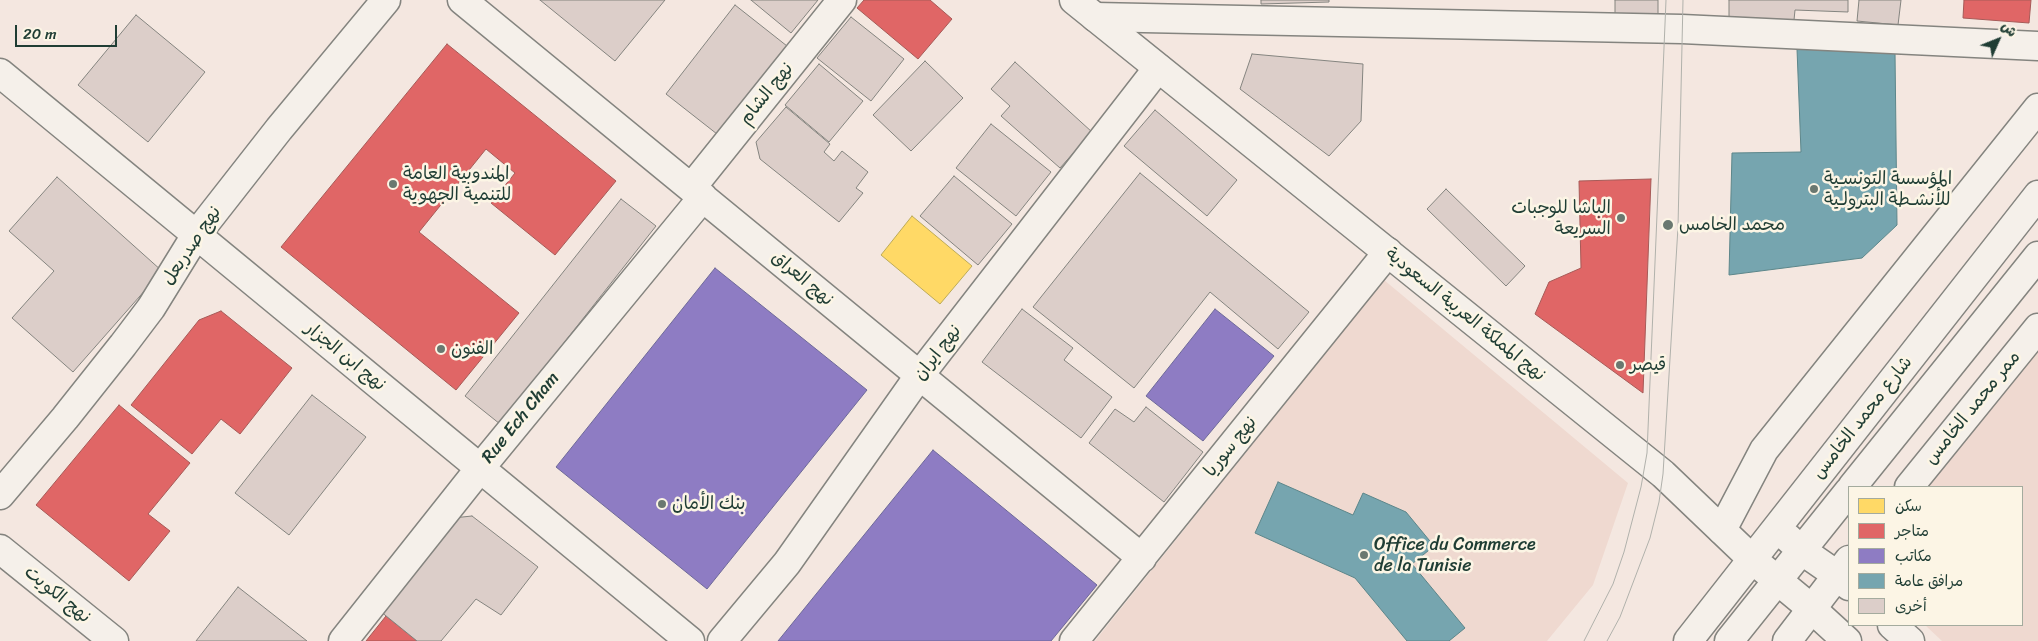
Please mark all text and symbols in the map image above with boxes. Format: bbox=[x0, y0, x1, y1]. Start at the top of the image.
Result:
scale bar bbox=[18, 15, 120, 47]
north arrow bbox=[1973, 15, 2023, 65]
text: ش bbox=[1995, 15, 2023, 43]
text: 20 m bbox=[23, 21, 57, 47]
street label: نهج الشام bbox=[735, 59, 799, 129]
place label: المندوبية العامة للتنمية الجهوية bbox=[403, 163, 511, 205]
place label: المؤسسة التونسـية للأنشـطة البترولـية bbox=[1824, 168, 1952, 210]
marker: المندوبية العامة للتنمية الجهوية bbox=[387, 178, 399, 190]
marker: المؤسسة التونسـية للأنشـطة البترولـية bbox=[1808, 183, 1820, 195]
place label: الباشا للوجبات السريعة bbox=[1511, 197, 1611, 240]
street label: نهج صدربعل bbox=[158, 202, 226, 290]
marker: الباشا للوجبات السريعة bbox=[1615, 212, 1627, 224]
place label: محمد الخامس bbox=[1679, 214, 1785, 236]
marker: محمد الخامس bbox=[1661, 218, 1675, 232]
street label: نهج المملكة العربية السعودية bbox=[1380, 244, 1550, 386]
street label: نهج العراق bbox=[767, 247, 837, 311]
street label: نهج ابن الجزار bbox=[300, 318, 390, 396]
street label: نهج ايران bbox=[910, 321, 966, 385]
place label: الفنون bbox=[451, 338, 493, 360]
marker: الفنون bbox=[435, 343, 447, 355]
street label: ممر محمد الخامس bbox=[1921, 347, 2025, 469]
street label: شارع محمد الخامس bbox=[1808, 352, 1918, 484]
place label: قيصر bbox=[1630, 354, 1666, 376]
marker: قيصر bbox=[1614, 359, 1626, 371]
street label: Rue Ech Cham bbox=[478, 368, 564, 468]
street label: نهج سوريا bbox=[1200, 412, 1262, 482]
legend bbox=[1848, 486, 2023, 626]
place label: بنك الأمان bbox=[672, 493, 746, 515]
text: سكن bbox=[1895, 493, 1922, 519]
marker: بنك الأمان bbox=[656, 498, 668, 510]
text: متاجر bbox=[1895, 518, 1929, 544]
place label: Office du Commerce de la Tunisie bbox=[1374, 534, 1536, 576]
text: مكاتب bbox=[1895, 543, 1932, 569]
marker: Office du Commerce de la Tunisie bbox=[1358, 549, 1370, 561]
street label: نهج الكويت bbox=[19, 562, 95, 628]
text: مرافق عامة bbox=[1895, 568, 1963, 594]
text: أخرى bbox=[1895, 593, 1927, 619]

